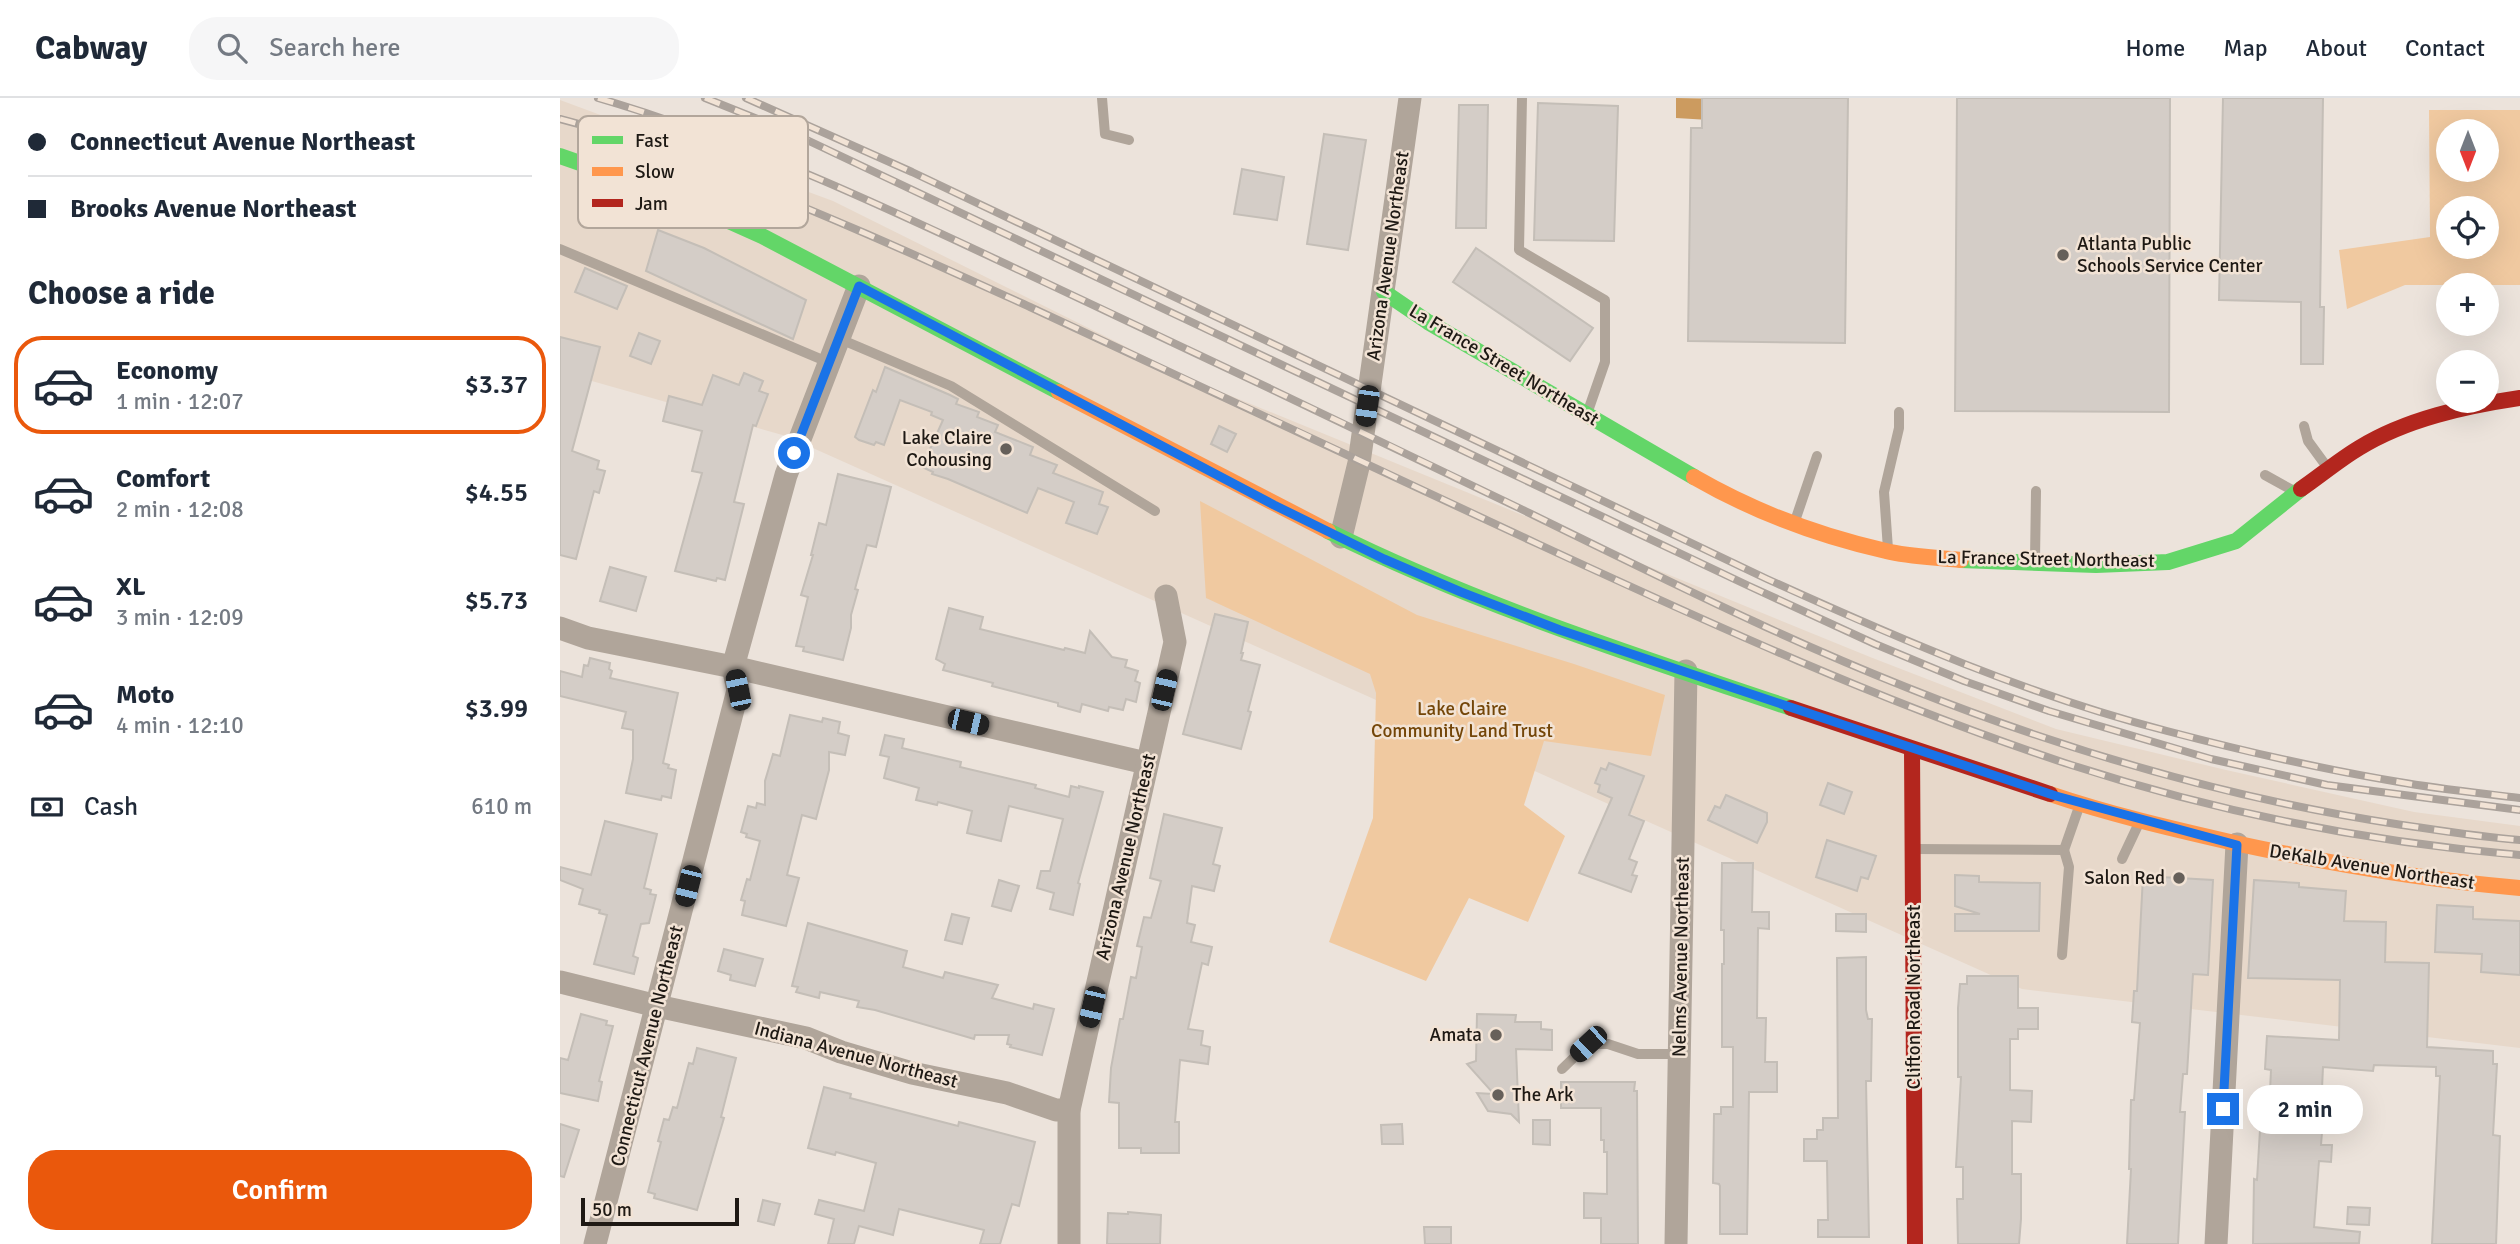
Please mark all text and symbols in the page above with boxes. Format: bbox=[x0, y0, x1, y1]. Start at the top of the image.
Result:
search box bbox=[189, 17, 679, 80]
text: Cabway bbox=[35, 28, 147, 69]
icon: search bbox=[213, 29, 251, 67]
text: Search here bbox=[269, 32, 400, 64]
text: Home bbox=[2125, 33, 2185, 63]
text: Map bbox=[2223, 33, 2268, 63]
text: About bbox=[2306, 33, 2367, 63]
text: Contact bbox=[2405, 33, 2485, 63]
legend bbox=[578, 116, 808, 228]
north arrow bbox=[2436, 119, 2499, 182]
map controls bbox=[2436, 119, 2499, 413]
text: Connecticut Avenue Northeast bbox=[70, 126, 415, 158]
text: Fast bbox=[635, 129, 669, 153]
street label: Arizona Avenue Northeast bbox=[1361, 149, 1415, 362]
text: Slow bbox=[635, 160, 675, 184]
text: Jam bbox=[635, 192, 668, 216]
text: Brooks Avenue Northeast bbox=[70, 193, 356, 225]
button: locate bbox=[2436, 196, 2499, 259]
place label: Atlanta Public Schools Service Center bbox=[2077, 232, 2263, 278]
marker: Atlanta Public Schools Service Center bbox=[2055, 247, 2071, 263]
button: + bbox=[2436, 273, 2499, 336]
text: Choose a ride bbox=[28, 274, 215, 313]
street label: La France Street Northeast bbox=[1405, 299, 1604, 431]
button: − bbox=[2436, 350, 2499, 413]
icon: car bbox=[32, 354, 95, 417]
text: Economy bbox=[116, 355, 218, 387]
text: $3.37 bbox=[465, 369, 528, 401]
car bbox=[1354, 384, 1381, 428]
text: 1 min · 12:07 bbox=[116, 387, 244, 416]
place label: Lake Claire Cohousing bbox=[902, 426, 992, 472]
route start bbox=[778, 437, 810, 469]
marker: Lake Claire Cohousing bbox=[998, 441, 1014, 457]
icon: car bbox=[32, 462, 95, 525]
text: Comfort bbox=[116, 463, 210, 495]
text: $4.55 bbox=[465, 477, 528, 509]
text: 2 min · 12:08 bbox=[116, 495, 244, 524]
street label: La France Street Northeast bbox=[1937, 545, 2155, 573]
icon: car bbox=[32, 570, 95, 633]
text: XL bbox=[116, 571, 146, 603]
text: $5.73 bbox=[465, 585, 528, 617]
text: 3 min · 12:09 bbox=[116, 603, 244, 632]
car bbox=[724, 667, 753, 713]
car bbox=[1150, 667, 1179, 713]
icon: car bbox=[32, 678, 95, 741]
text: Moto bbox=[116, 679, 174, 711]
text: $3.99 bbox=[465, 693, 528, 725]
park label: Lake Claire Community Land Trust bbox=[1371, 697, 1553, 743]
car bbox=[946, 707, 991, 737]
text: 4 min · 12:10 bbox=[116, 711, 244, 740]
street label: Arizona Avenue Northeast bbox=[1091, 751, 1162, 963]
icon: cash bbox=[28, 788, 66, 826]
text: Cash bbox=[84, 791, 138, 823]
text: 610 m bbox=[471, 792, 532, 821]
street label: DeKalb Avenue Northeast bbox=[2268, 839, 2477, 895]
street label: Nelms Avenue Northeast bbox=[1667, 856, 1695, 1057]
car bbox=[673, 863, 704, 909]
place label: Salon Red bbox=[2084, 866, 2165, 890]
marker: Salon Red bbox=[2171, 870, 2187, 886]
street label: Clifton Road Northeast bbox=[1902, 904, 1926, 1089]
street label: Connecticut Avenue Northeast bbox=[605, 923, 689, 1169]
car bbox=[1078, 984, 1107, 1030]
street label: Indiana Avenue Northeast bbox=[752, 1016, 961, 1094]
car bbox=[1566, 1022, 1611, 1066]
place label: Amata bbox=[1430, 1023, 1482, 1047]
marker: Amata bbox=[1488, 1027, 1504, 1043]
place label: The Ark bbox=[1512, 1083, 1574, 1107]
callout: 2 min bbox=[2248, 1084, 2363, 1134]
marker: The Ark bbox=[1490, 1087, 1506, 1103]
route end bbox=[2207, 1093, 2239, 1125]
text: 2 min bbox=[2277, 1095, 2333, 1124]
button: Confirm bbox=[28, 1150, 532, 1230]
scale bar bbox=[581, 1195, 738, 1227]
text: 50 m bbox=[592, 1198, 632, 1222]

